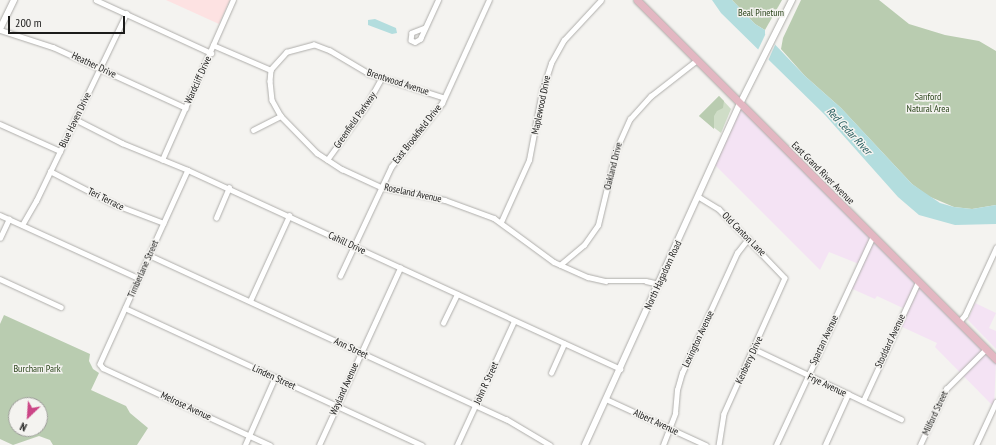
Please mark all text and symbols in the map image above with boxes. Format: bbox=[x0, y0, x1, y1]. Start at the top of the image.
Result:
park label: Beal Pinetum bbox=[738, 7, 784, 19]
scale bar bbox=[10, 8, 127, 34]
text: 200 m bbox=[15, 15, 42, 30]
street label: Heather Drive bbox=[70, 49, 118, 81]
street label: Wardcliff Drive bbox=[182, 54, 214, 106]
street label: Brentwood Avenue bbox=[365, 66, 431, 98]
street label: Maplewood Drive bbox=[529, 74, 553, 136]
street label: Greenfield Parkway bbox=[331, 90, 379, 150]
park label: Sanford Natural Area bbox=[906, 90, 950, 114]
street label: Blue Haven Drive bbox=[57, 91, 93, 149]
street label: East Brookfield Drive bbox=[390, 102, 444, 166]
water label: Red Cedar River bbox=[824, 105, 874, 157]
street label: East Grand River Avenue bbox=[789, 139, 857, 207]
street label: Oakland Drive bbox=[601, 141, 625, 191]
street label: Roseland Avenue bbox=[383, 181, 443, 205]
street label: Teri Terrace bbox=[86, 185, 126, 213]
street label: Old Canton Lane bbox=[720, 210, 768, 258]
street label: Cahill Drive bbox=[326, 229, 368, 257]
street label: Timberlane Street bbox=[125, 238, 161, 300]
street label: North Hagadorn Road bbox=[642, 239, 684, 311]
street label: Lexington Avenue bbox=[680, 309, 716, 369]
street label: Stoddard Avenue bbox=[872, 312, 908, 370]
street label: Spartan Avenue bbox=[807, 313, 841, 367]
street label: Kenberry Drive bbox=[733, 334, 765, 386]
street label: Ann Street bbox=[332, 335, 370, 361]
street label: John R Street bbox=[471, 360, 501, 406]
street label: Wayland Avenue bbox=[327, 361, 361, 417]
street label: Linden Street bbox=[250, 362, 298, 392]
park label: Burcham Park bbox=[13, 363, 61, 375]
street label: Frye Avenue bbox=[805, 371, 849, 399]
street label: Melrose Avenue bbox=[159, 389, 213, 423]
street label: Milford Street bbox=[920, 389, 950, 437]
north arrow bbox=[8, 397, 48, 437]
street label: Albert Avenue bbox=[631, 406, 681, 438]
text: N bbox=[18, 419, 29, 435]

